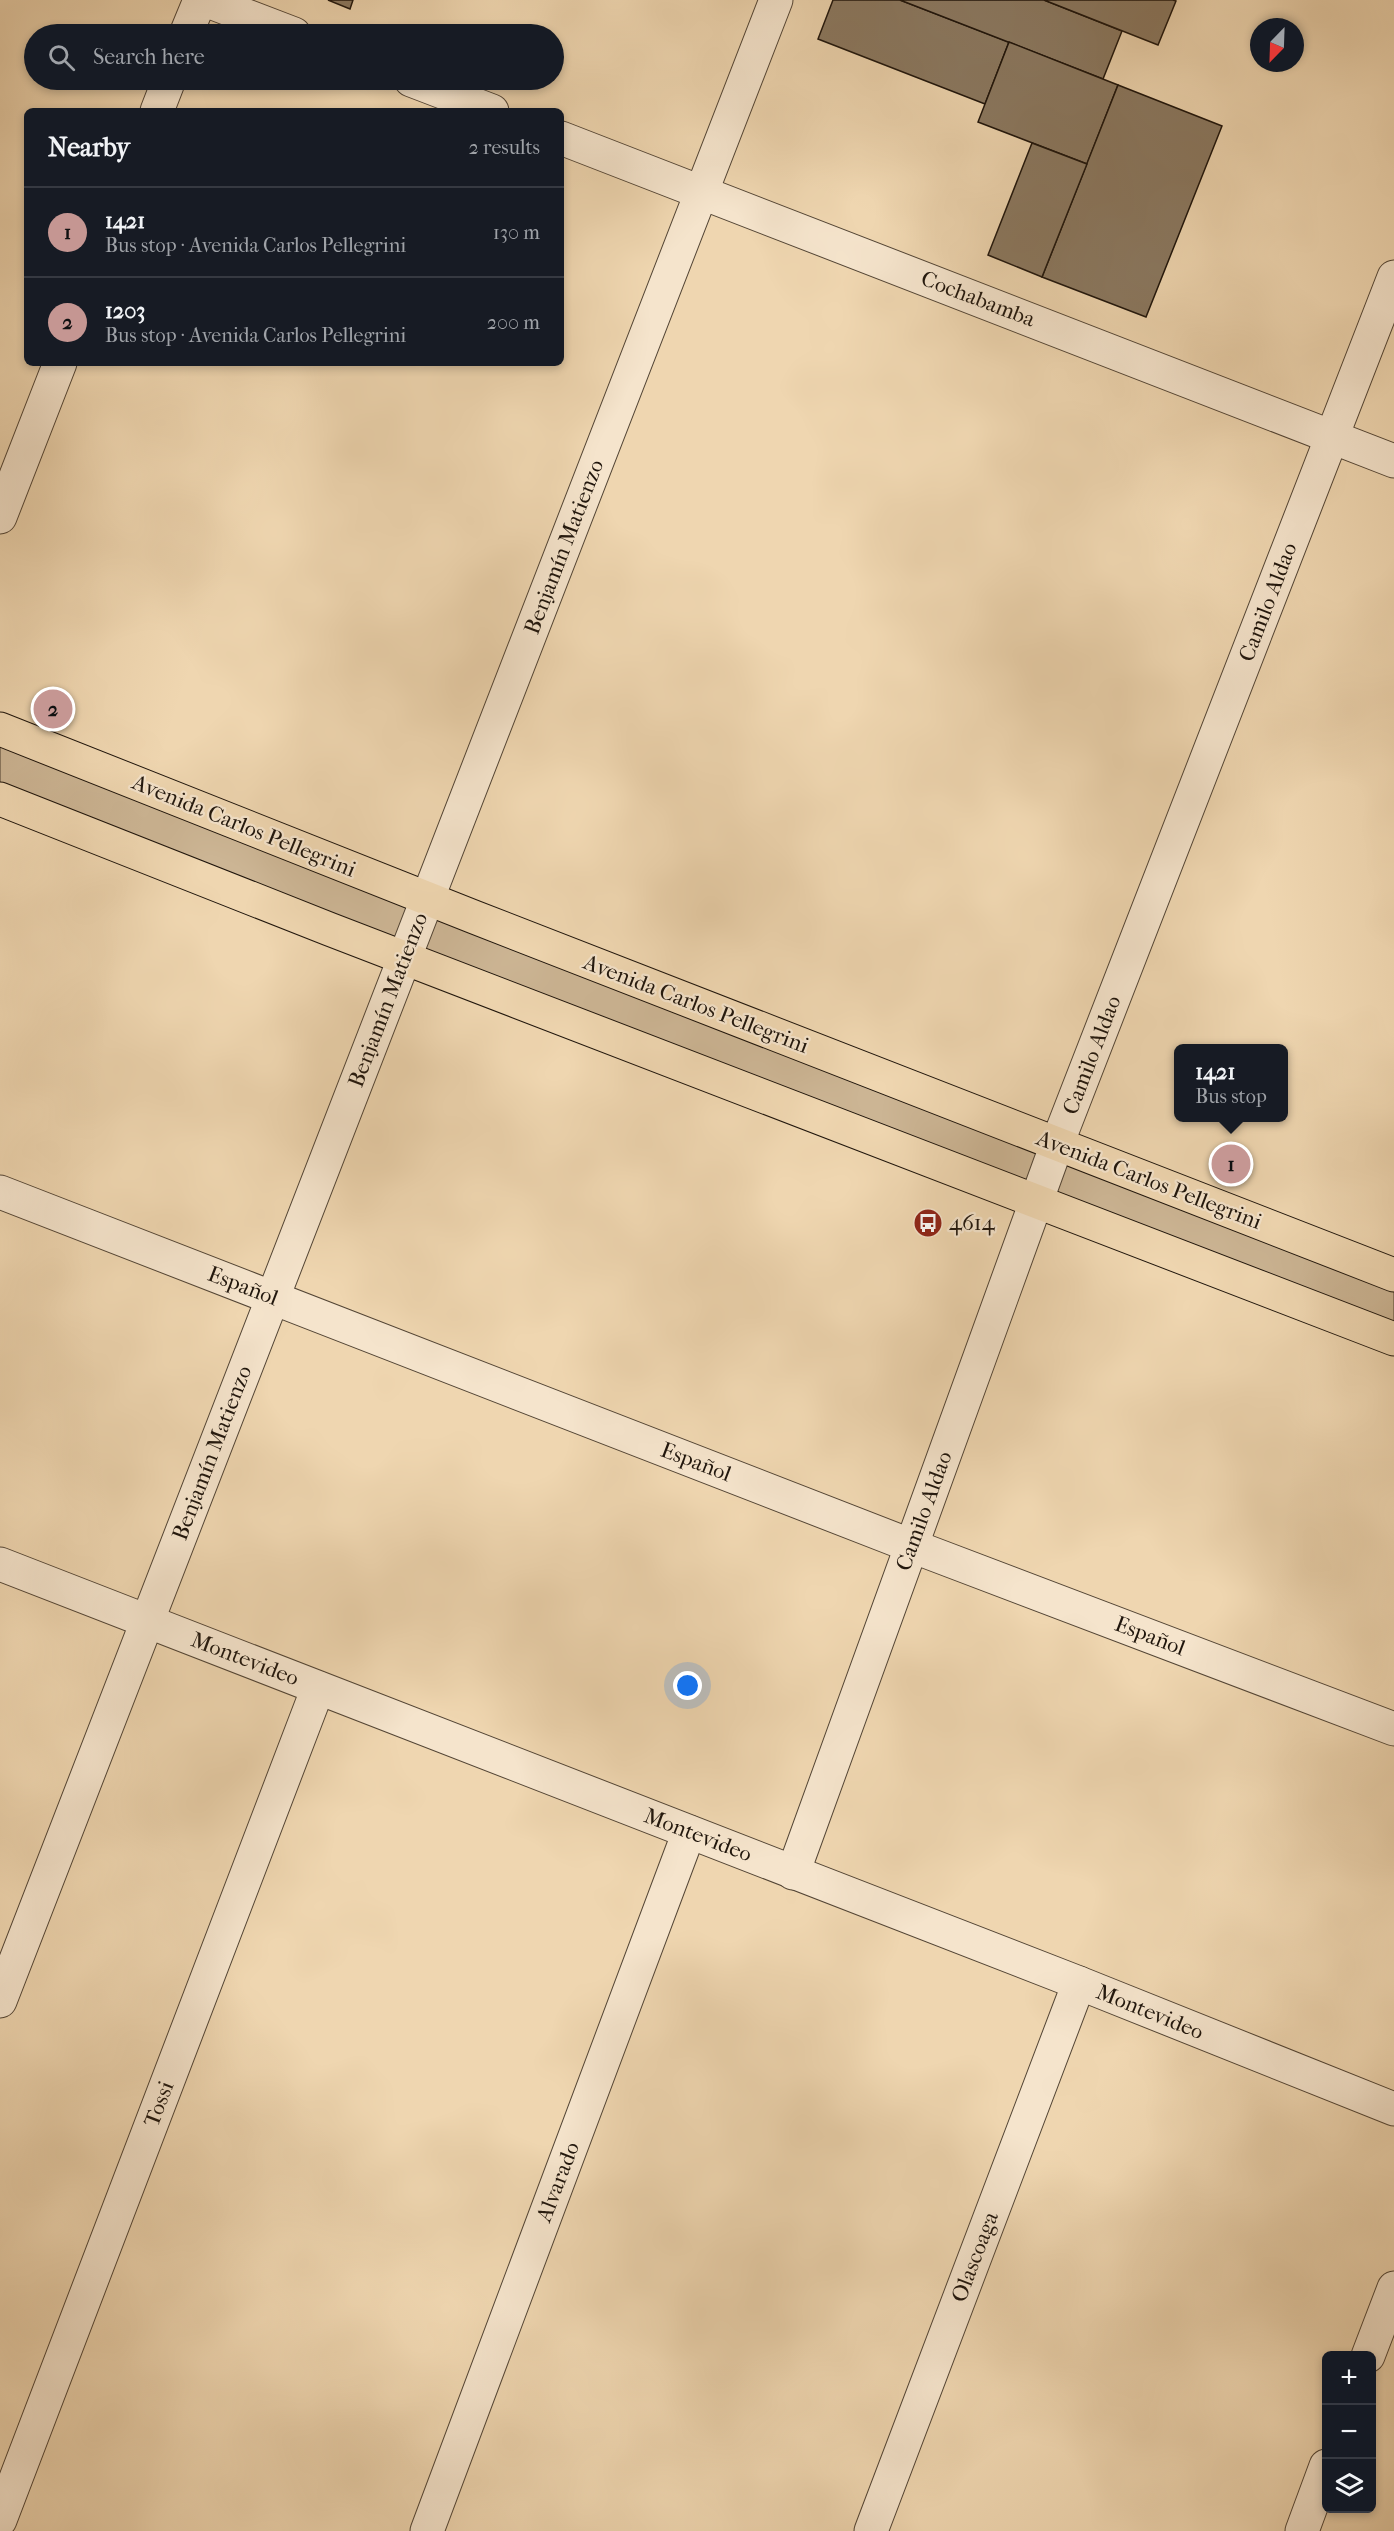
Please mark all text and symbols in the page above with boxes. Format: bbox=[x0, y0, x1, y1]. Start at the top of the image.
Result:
north arrow bbox=[1250, 18, 1304, 72]
search box bbox=[24, 24, 564, 90]
icon: search bbox=[45, 41, 78, 74]
text: Search here bbox=[93, 44, 205, 70]
text: Nearby bbox=[48, 132, 130, 163]
text: 2 results bbox=[469, 136, 540, 159]
text: 1421 bbox=[105, 208, 145, 234]
text: 1 bbox=[64, 221, 71, 244]
text: 130 m bbox=[493, 221, 540, 244]
text: Bus stop · Avenida Carlos Pellegrini bbox=[105, 234, 406, 257]
street label: Cochabamba bbox=[917, 265, 1039, 333]
text: 1203 bbox=[105, 298, 145, 324]
text: 2 bbox=[62, 311, 73, 334]
text: 200 m bbox=[487, 311, 540, 334]
text: Bus stop · Avenida Carlos Pellegrini bbox=[105, 324, 406, 347]
street label: Benjamín Matienzo bbox=[519, 456, 609, 638]
street label: Camilo Aldao bbox=[1233, 539, 1303, 665]
pin: 2 bbox=[34, 686, 72, 732]
street label: Avenida Carlos Pellegrini bbox=[127, 769, 360, 883]
street label: Benjamín Matienzo bbox=[343, 909, 433, 1091]
street label: Avenida Carlos Pellegrini bbox=[579, 949, 813, 1059]
street label: Camilo Aldao bbox=[1057, 992, 1127, 1118]
popup bbox=[1174, 1044, 1288, 1122]
text: 1421 bbox=[1195, 1059, 1235, 1085]
text: Bus stop bbox=[1195, 1085, 1267, 1108]
street label: Avenida Carlos Pellegrini bbox=[1032, 1125, 1266, 1235]
pin: 1 bbox=[1212, 1142, 1250, 1186]
bus stop icon: 4614 bbox=[912, 1207, 944, 1239]
place label: 4614 bbox=[949, 1210, 996, 1236]
street label: Español bbox=[204, 1261, 282, 1311]
street label: Benjamín Matienzo bbox=[167, 1362, 257, 1544]
street label: Español bbox=[657, 1437, 735, 1487]
street label: Camilo Aldao bbox=[890, 1448, 958, 1574]
street label: Español bbox=[1111, 1611, 1189, 1661]
street label: Montevideo bbox=[187, 1627, 303, 1691]
your location bbox=[673, 1671, 702, 1700]
street label: Montevideo bbox=[640, 1803, 756, 1867]
street label: Montevideo bbox=[1093, 1979, 1207, 2045]
street label: Tossi bbox=[138, 2077, 180, 2130]
street label: Alvarado bbox=[531, 2138, 585, 2227]
street label: Olascoaga bbox=[946, 2207, 1004, 2306]
map controls bbox=[1322, 2351, 1376, 2513]
button: + bbox=[1322, 2351, 1376, 2405]
button: − bbox=[1322, 2405, 1376, 2459]
button: layers bbox=[1322, 2459, 1376, 2513]

